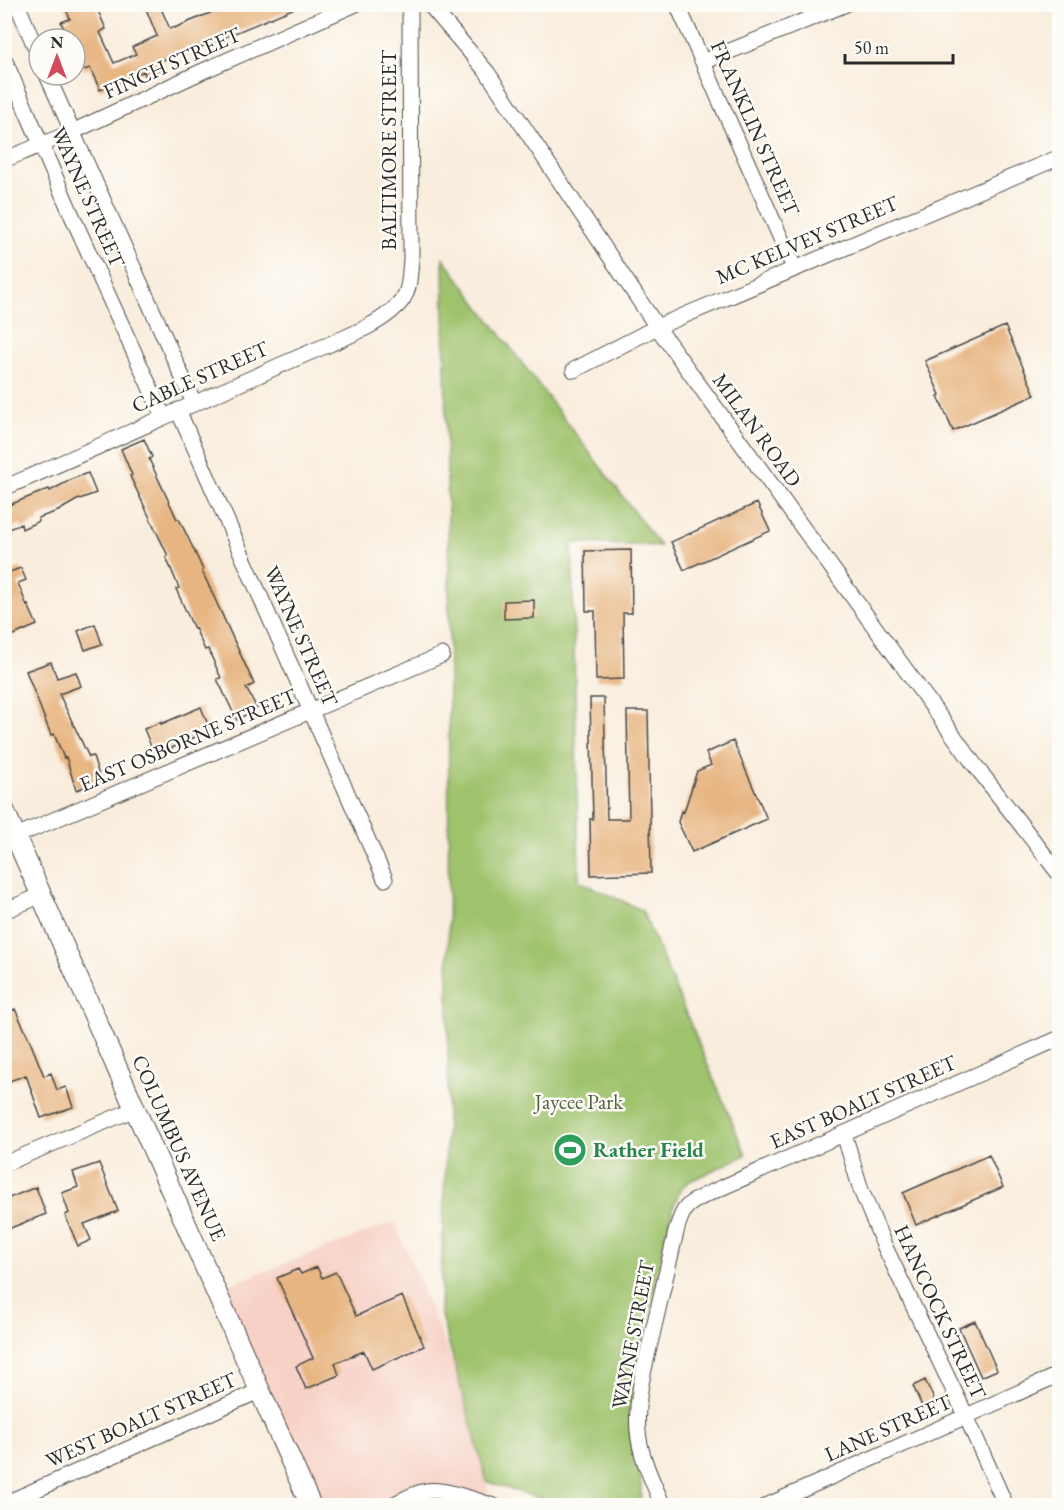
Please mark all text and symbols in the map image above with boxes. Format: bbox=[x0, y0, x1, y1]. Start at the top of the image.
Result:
street label: FINCH STREET bbox=[99, 20, 245, 105]
north arrow bbox=[27, 27, 87, 87]
scale bar bbox=[845, 27, 953, 65]
text: N bbox=[51, 32, 64, 53]
street label: FRANKLIN STREET bbox=[705, 36, 807, 220]
text: 50 m bbox=[854, 36, 889, 59]
street label: BALTIMORE STREET bbox=[375, 49, 402, 250]
street label: WAYNE STREET bbox=[45, 122, 132, 272]
street label: MC KELVEY STREET bbox=[712, 189, 903, 290]
street label: CABLE STREET bbox=[127, 334, 273, 419]
street label: MILAN ROAD bbox=[707, 367, 808, 492]
street label: WAYNE STREET bbox=[258, 561, 345, 711]
street label: EAST OSBORNE STREET bbox=[75, 681, 301, 797]
street label: EAST BOALT STREET bbox=[765, 1048, 961, 1155]
street label: COLUMBUS AVENUE bbox=[126, 1051, 233, 1245]
park label: Jaycee Park bbox=[533, 1088, 624, 1115]
sports icon: Rather Field bbox=[552, 1132, 588, 1168]
place label: Rather Field bbox=[593, 1136, 704, 1163]
street label: HANCOCK STREET bbox=[888, 1220, 993, 1404]
street label: WAYNE STREET bbox=[605, 1257, 660, 1412]
street label: WEST BOALT STREET bbox=[41, 1365, 241, 1474]
street label: LANE STREET bbox=[820, 1387, 956, 1468]

